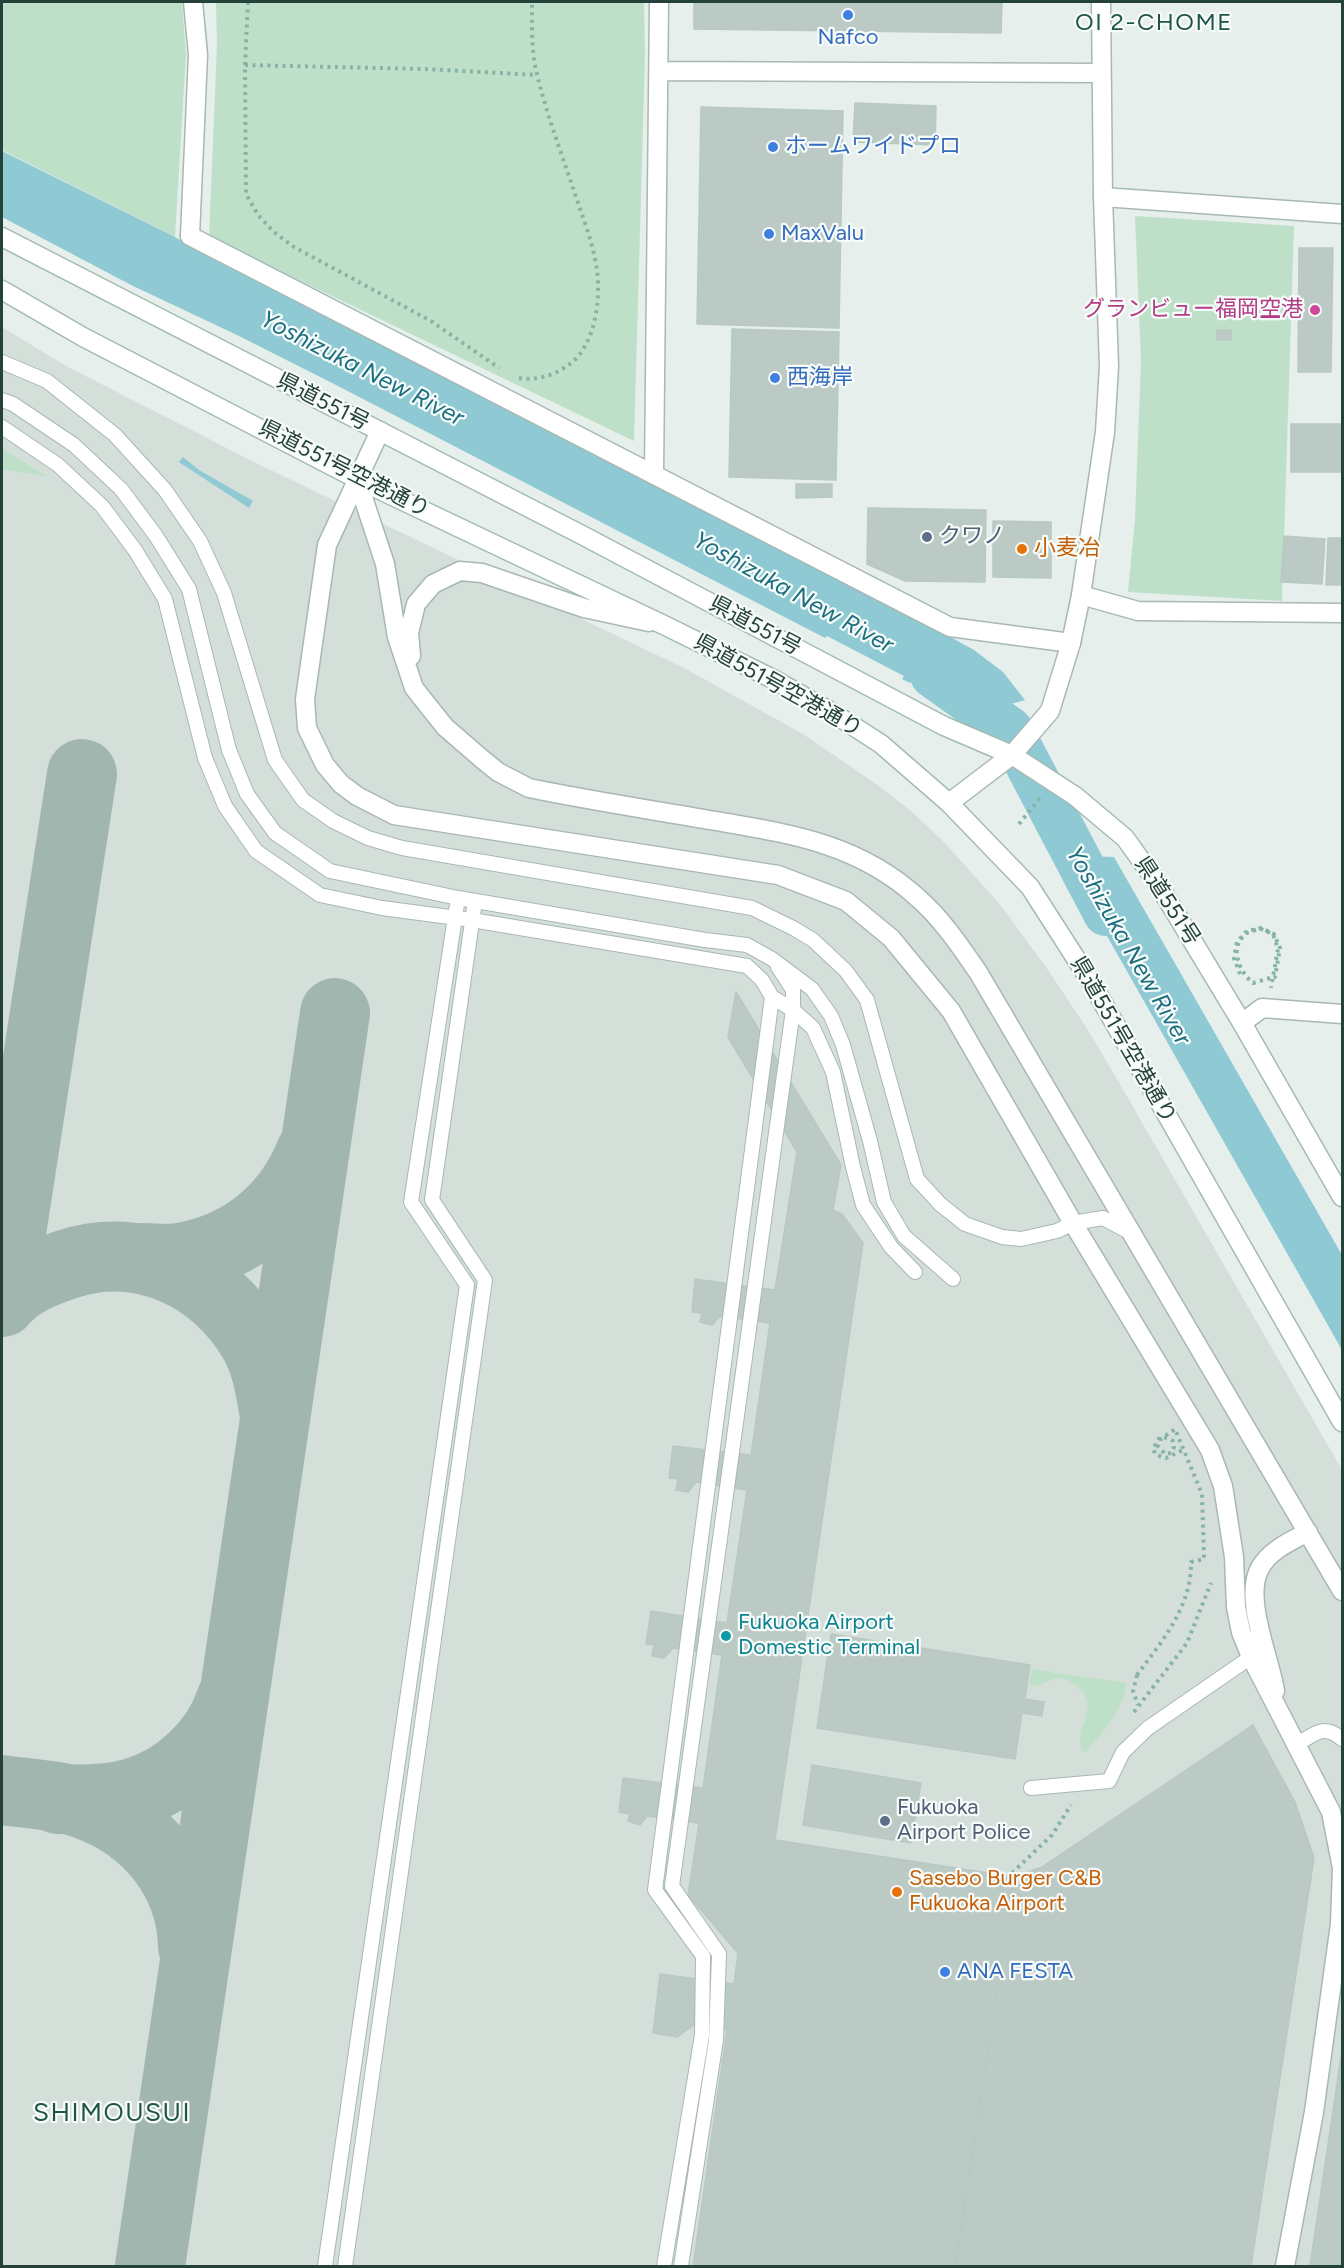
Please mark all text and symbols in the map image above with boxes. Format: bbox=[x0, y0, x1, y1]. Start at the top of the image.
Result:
marker: Nafco bbox=[841, 8, 855, 22]
district label: OI 2-CHOME bbox=[1075, 9, 1233, 37]
place label: Nafco bbox=[818, 25, 878, 51]
place label: ホームワイドプロ bbox=[785, 134, 961, 160]
marker: ホームワイドプロ bbox=[766, 140, 780, 154]
place label: MaxValu bbox=[781, 221, 864, 247]
marker: MaxValu bbox=[762, 227, 776, 241]
place label: グランビュー福岡空港 bbox=[1083, 297, 1303, 323]
marker: グランビュー福岡空港 bbox=[1308, 303, 1322, 317]
water label: Yoshizuka New River bbox=[255, 305, 469, 433]
place label: 西海岸 bbox=[787, 365, 853, 391]
street label: 県道551号 bbox=[272, 367, 374, 437]
marker: 西海岸 bbox=[768, 371, 782, 385]
street label: 県道551号空港通り bbox=[254, 414, 434, 524]
place label: クワノ bbox=[939, 524, 1005, 550]
water label: Yoshizuka New River bbox=[688, 526, 898, 660]
marker: クワノ bbox=[920, 530, 934, 544]
place label: 小麦冶 bbox=[1034, 536, 1100, 562]
marker: 小麦冶 bbox=[1015, 542, 1029, 556]
street label: 県道551号 bbox=[704, 591, 806, 661]
street label: 県道551号空港通り bbox=[689, 629, 867, 743]
water label: Yoshizuka New River bbox=[1059, 842, 1197, 1050]
street label: 県道551号 bbox=[1129, 852, 1205, 950]
street label: 県道551号空港通り bbox=[1064, 952, 1182, 1128]
place label: Fukuoka Airport Domestic Terminal bbox=[738, 1610, 920, 1662]
marker: Fukuoka Airport Domestic Terminal bbox=[719, 1629, 733, 1643]
place label: Fukuoka Airport Police bbox=[897, 1795, 1031, 1846]
marker: Fukuoka Airport Police bbox=[878, 1814, 892, 1828]
place label: Sasebo Burger C&B Fukuoka Airport bbox=[909, 1866, 1101, 1918]
marker: Sasebo Burger C&B Fukuoka Airport bbox=[890, 1885, 904, 1899]
place label: ANA FESTA bbox=[957, 1959, 1073, 1985]
marker: ANA FESTA bbox=[938, 1965, 952, 1979]
district label: SHIMOUSUI bbox=[33, 2097, 191, 2129]

